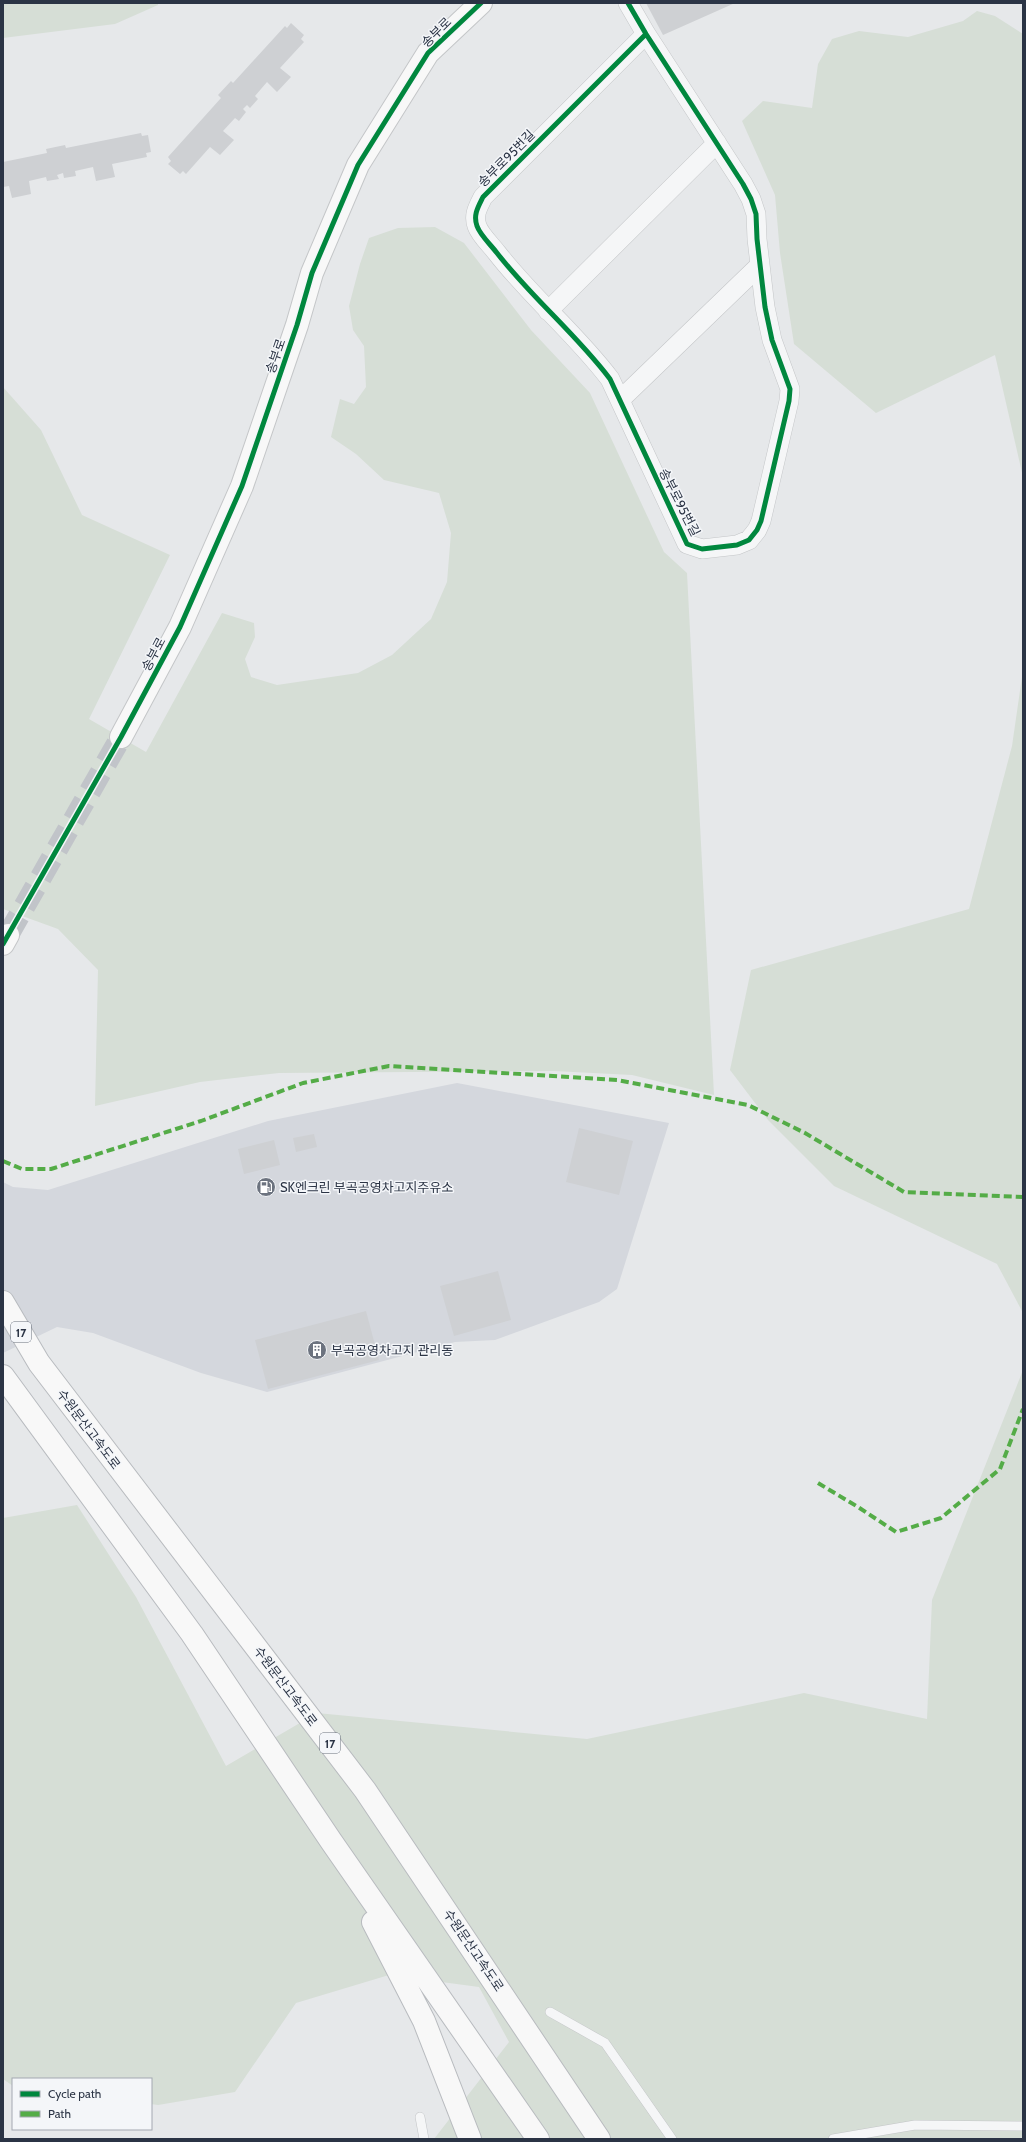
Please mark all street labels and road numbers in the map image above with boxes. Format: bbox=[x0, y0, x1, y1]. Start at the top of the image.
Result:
street label: 송부로 bbox=[418, 14, 454, 50]
street label: 송부로95번길 bbox=[474, 126, 538, 190]
street label: 송부로 bbox=[262, 336, 288, 376]
street label: 송부로95번길 bbox=[656, 465, 704, 539]
street label: 송부로 bbox=[138, 634, 169, 674]
road number: 17 bbox=[11, 1322, 31, 1342]
street label: 수원문산고속도로 bbox=[54, 1386, 124, 1472]
street label: 수원문산고속도로 bbox=[251, 1643, 321, 1729]
road number: 17 bbox=[320, 1733, 340, 1753]
street label: 수원문산고속도로 bbox=[441, 1906, 507, 1994]

